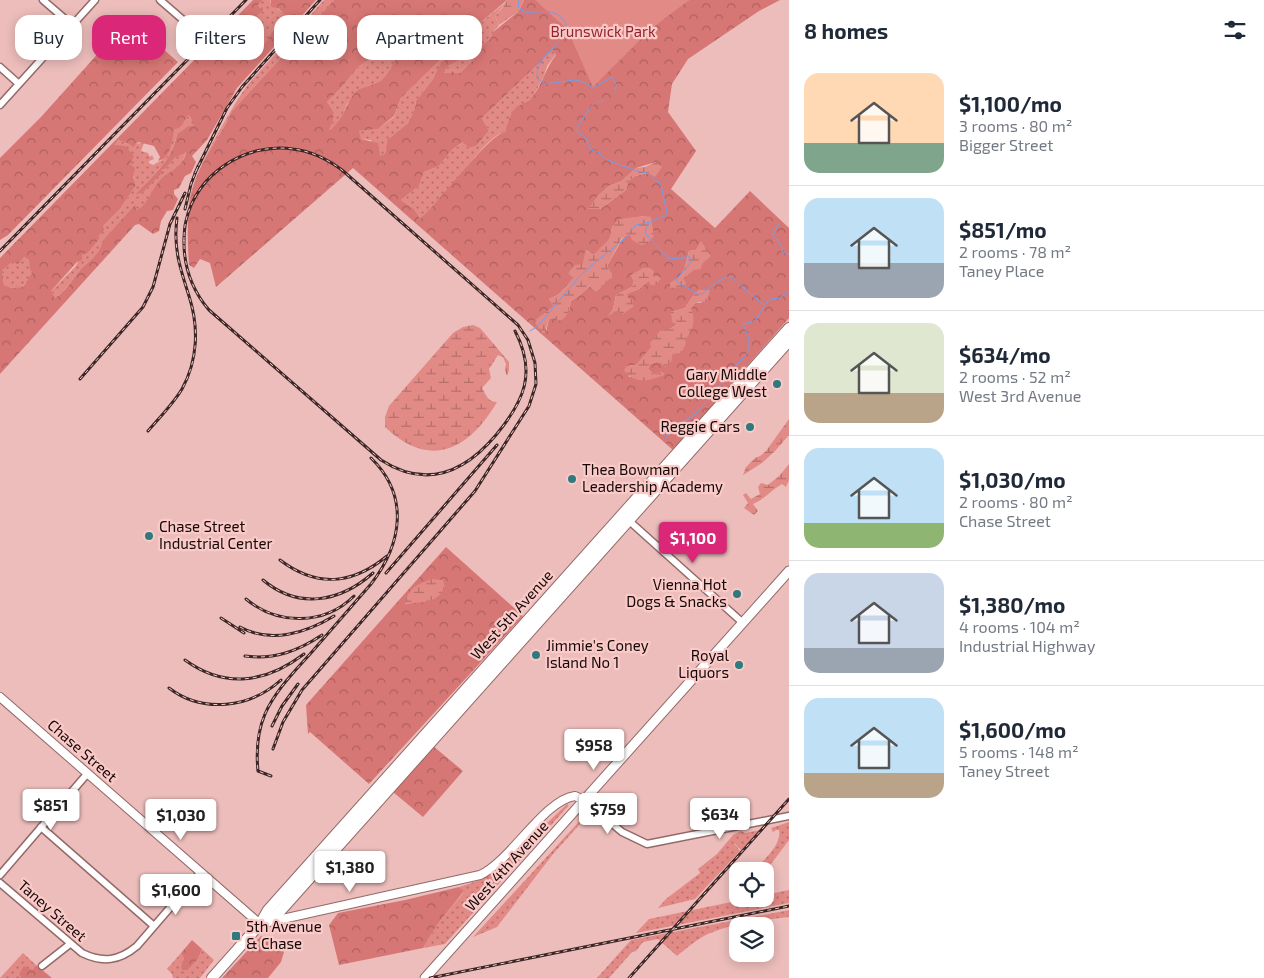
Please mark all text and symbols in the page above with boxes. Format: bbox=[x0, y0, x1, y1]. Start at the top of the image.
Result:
chip: Buy bbox=[15, 15, 82, 60]
chip: Rent bbox=[92, 15, 166, 60]
chip: Filters bbox=[176, 15, 264, 60]
chip: New bbox=[274, 15, 347, 60]
chip: Apartment bbox=[357, 15, 482, 60]
icon: filters bbox=[1221, 16, 1249, 44]
text: 8 homes bbox=[804, 18, 888, 43]
park label: Brunswick Park bbox=[550, 22, 656, 40]
text: $1,100/mo bbox=[959, 91, 1062, 116]
icon: home bbox=[844, 93, 904, 153]
text: 3 rooms · 80 m² bbox=[959, 116, 1072, 135]
text: Bigger Street bbox=[959, 135, 1053, 154]
text: $851/mo bbox=[959, 217, 1047, 242]
icon: home bbox=[844, 218, 904, 278]
text: 2 rooms · 78 m² bbox=[959, 242, 1071, 261]
text: Taney Place bbox=[959, 261, 1044, 280]
text: $634/mo bbox=[959, 342, 1051, 367]
icon: home bbox=[844, 343, 904, 403]
place label: Gary Middle College West bbox=[678, 365, 767, 400]
text: 2 rooms · 52 m² bbox=[959, 367, 1071, 386]
marker: Gary Middle College West bbox=[771, 378, 783, 390]
text: West 3rd Avenue bbox=[959, 386, 1081, 405]
place label: Reggie Cars bbox=[660, 417, 740, 435]
marker: Reggie Cars bbox=[744, 421, 756, 433]
place label: Thea Bowman Leadership Academy bbox=[582, 460, 723, 495]
text: $1,030/mo bbox=[959, 467, 1066, 492]
icon: home bbox=[844, 468, 904, 528]
marker: Thea Bowman Leadership Academy bbox=[566, 473, 578, 485]
text: 2 rooms · 80 m² bbox=[959, 492, 1073, 511]
text: Chase Street bbox=[959, 511, 1051, 530]
place label: Chase Street Industrial Center bbox=[159, 517, 273, 552]
pin: $1,100 bbox=[652, 522, 734, 564]
text: $1,100 bbox=[670, 528, 716, 547]
marker: Chase Street Industrial Center bbox=[143, 530, 155, 542]
street label: West 5th Avenue bbox=[466, 566, 556, 663]
place label: Vienna Hot Dogs & Snacks bbox=[626, 575, 727, 610]
marker: Vienna Hot Dogs & Snacks bbox=[731, 588, 743, 600]
text: $1,380/mo bbox=[959, 592, 1065, 617]
icon: home bbox=[844, 593, 904, 653]
text: 4 rooms · 104 m² bbox=[959, 617, 1080, 636]
place label: Jimmie's Coney Island No 1 bbox=[546, 636, 649, 671]
text: Industrial Highway bbox=[959, 636, 1095, 655]
place label: Royal Liquors bbox=[678, 646, 730, 681]
marker: Jimmie's Coney Island No 1 bbox=[530, 649, 542, 661]
marker: Royal Liquors bbox=[733, 659, 745, 671]
street label: Chase Street bbox=[44, 715, 121, 785]
text: $1,600/mo bbox=[959, 717, 1066, 742]
icon: home bbox=[844, 718, 904, 778]
pin: $958 bbox=[564, 728, 624, 771]
text: $958 bbox=[575, 735, 613, 754]
text: 5 rooms · 148 m² bbox=[959, 742, 1079, 761]
text: Taney Street bbox=[959, 761, 1050, 780]
pin: $851 bbox=[21, 788, 81, 831]
pin: $759 bbox=[578, 792, 638, 835]
text: $851 bbox=[34, 795, 69, 814]
pin: $1,030 bbox=[140, 798, 222, 841]
pin: $634 bbox=[690, 798, 750, 840]
text: $759 bbox=[590, 799, 626, 818]
text: $634 bbox=[701, 804, 739, 823]
text: $1,030 bbox=[156, 805, 206, 824]
street label: West 4th Avenue bbox=[461, 816, 552, 914]
pin: $1,380 bbox=[309, 850, 391, 893]
text: $1,380 bbox=[325, 857, 375, 876]
map controls bbox=[729, 862, 774, 962]
button: locate bbox=[729, 862, 774, 907]
pin: $1,600 bbox=[135, 874, 217, 916]
street label: Taney Street bbox=[15, 876, 91, 945]
text: $1,600 bbox=[151, 880, 201, 899]
place label: 5th Avenue & Chase bbox=[246, 917, 322, 952]
button: layers bbox=[729, 917, 774, 962]
marker: 5th Avenue & Chase bbox=[230, 930, 242, 942]

